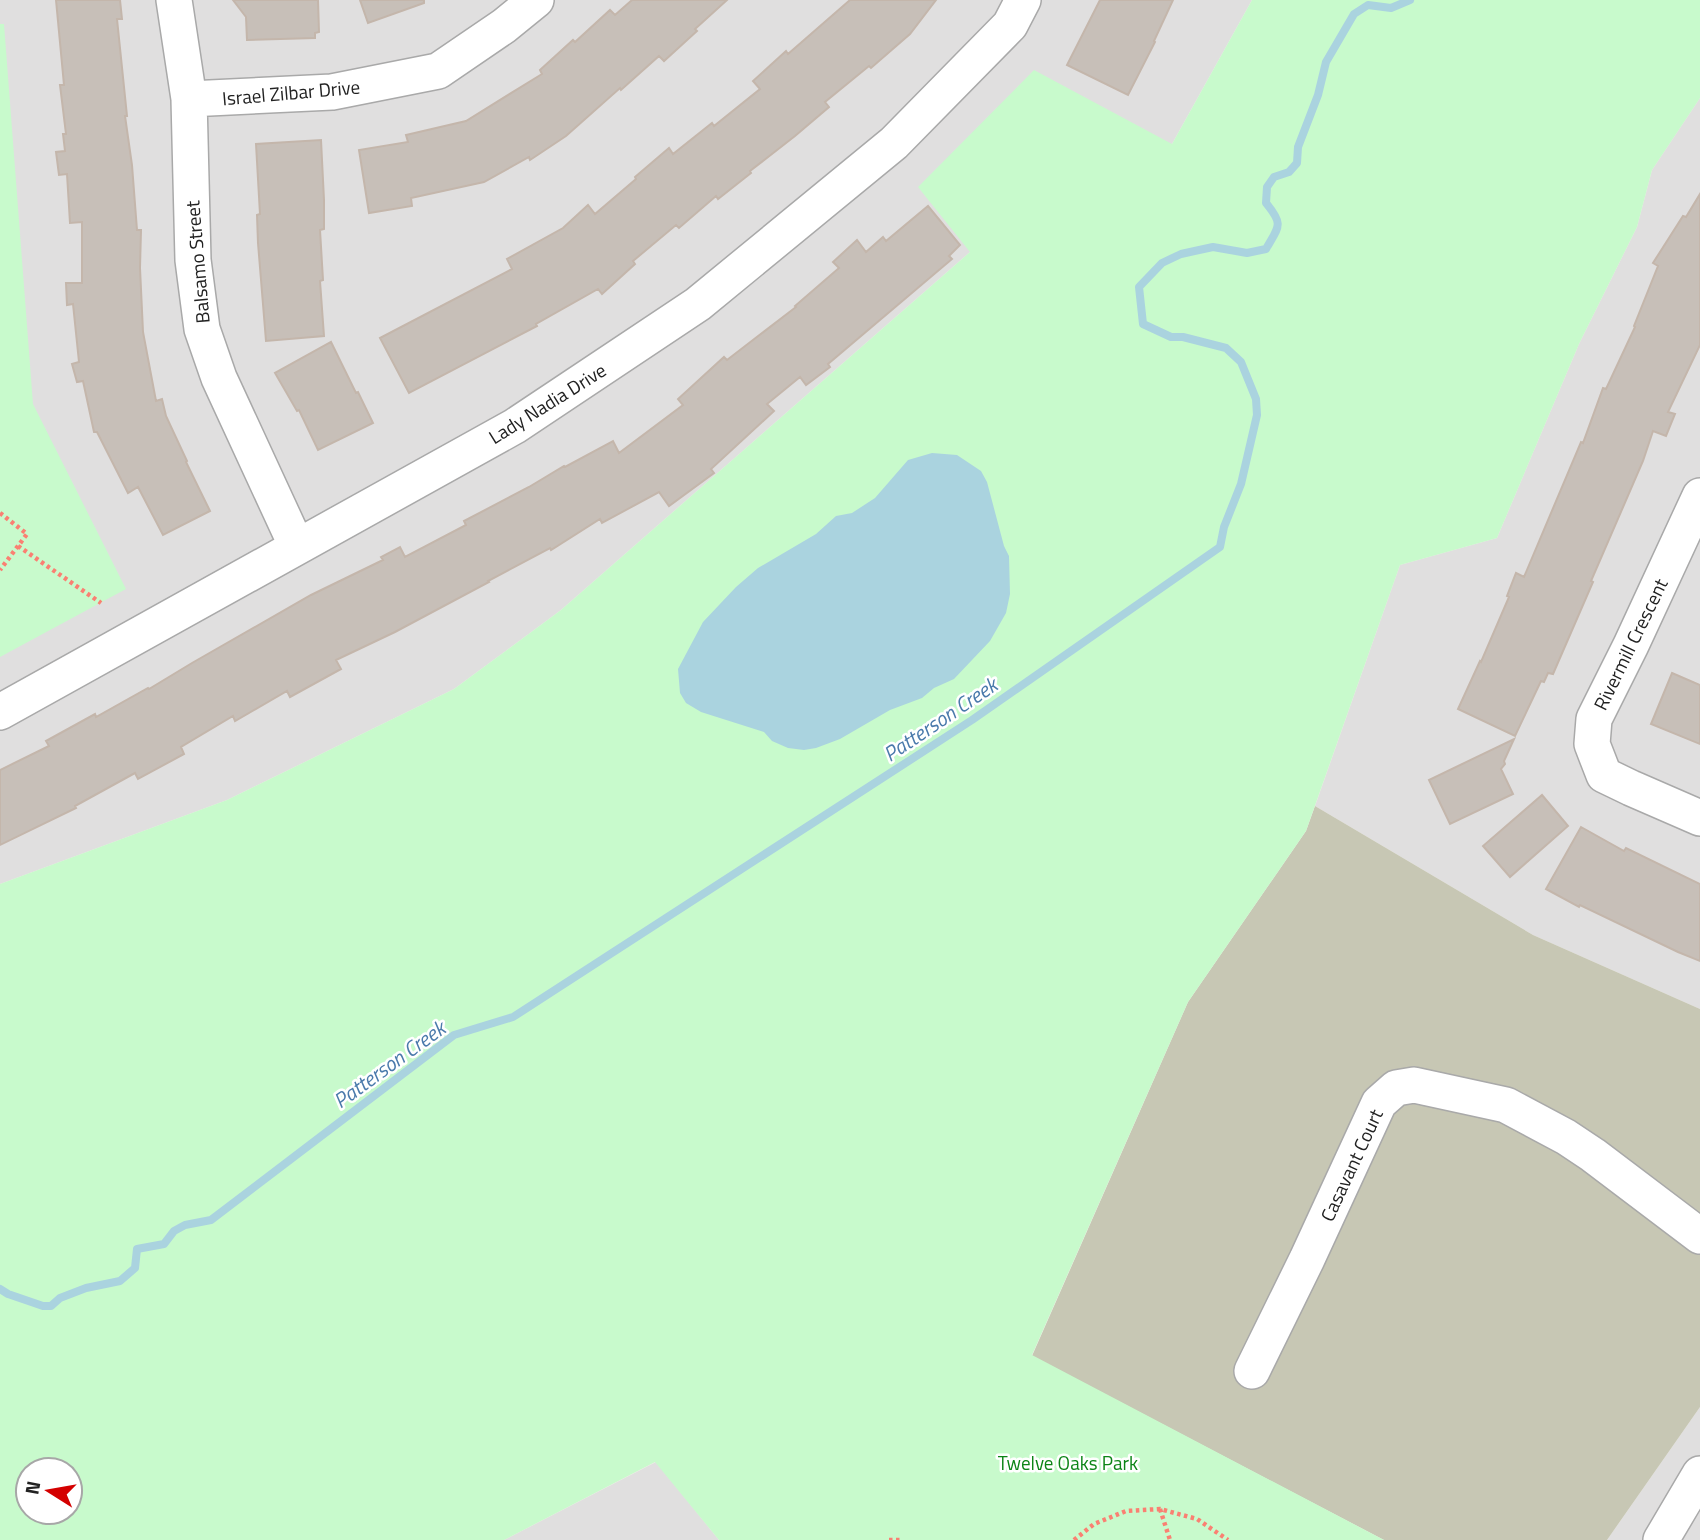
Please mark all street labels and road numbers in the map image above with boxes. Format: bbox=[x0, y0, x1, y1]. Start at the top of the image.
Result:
street label: Israel Zilbar Drive bbox=[221, 72, 361, 112]
street label: Balsamo Street bbox=[177, 199, 217, 325]
street label: Lady Nadia Drive bbox=[483, 355, 611, 451]
street label: Rivermill Crescent bbox=[1585, 573, 1675, 715]
street label: Casavant Court bbox=[1312, 1104, 1390, 1226]

